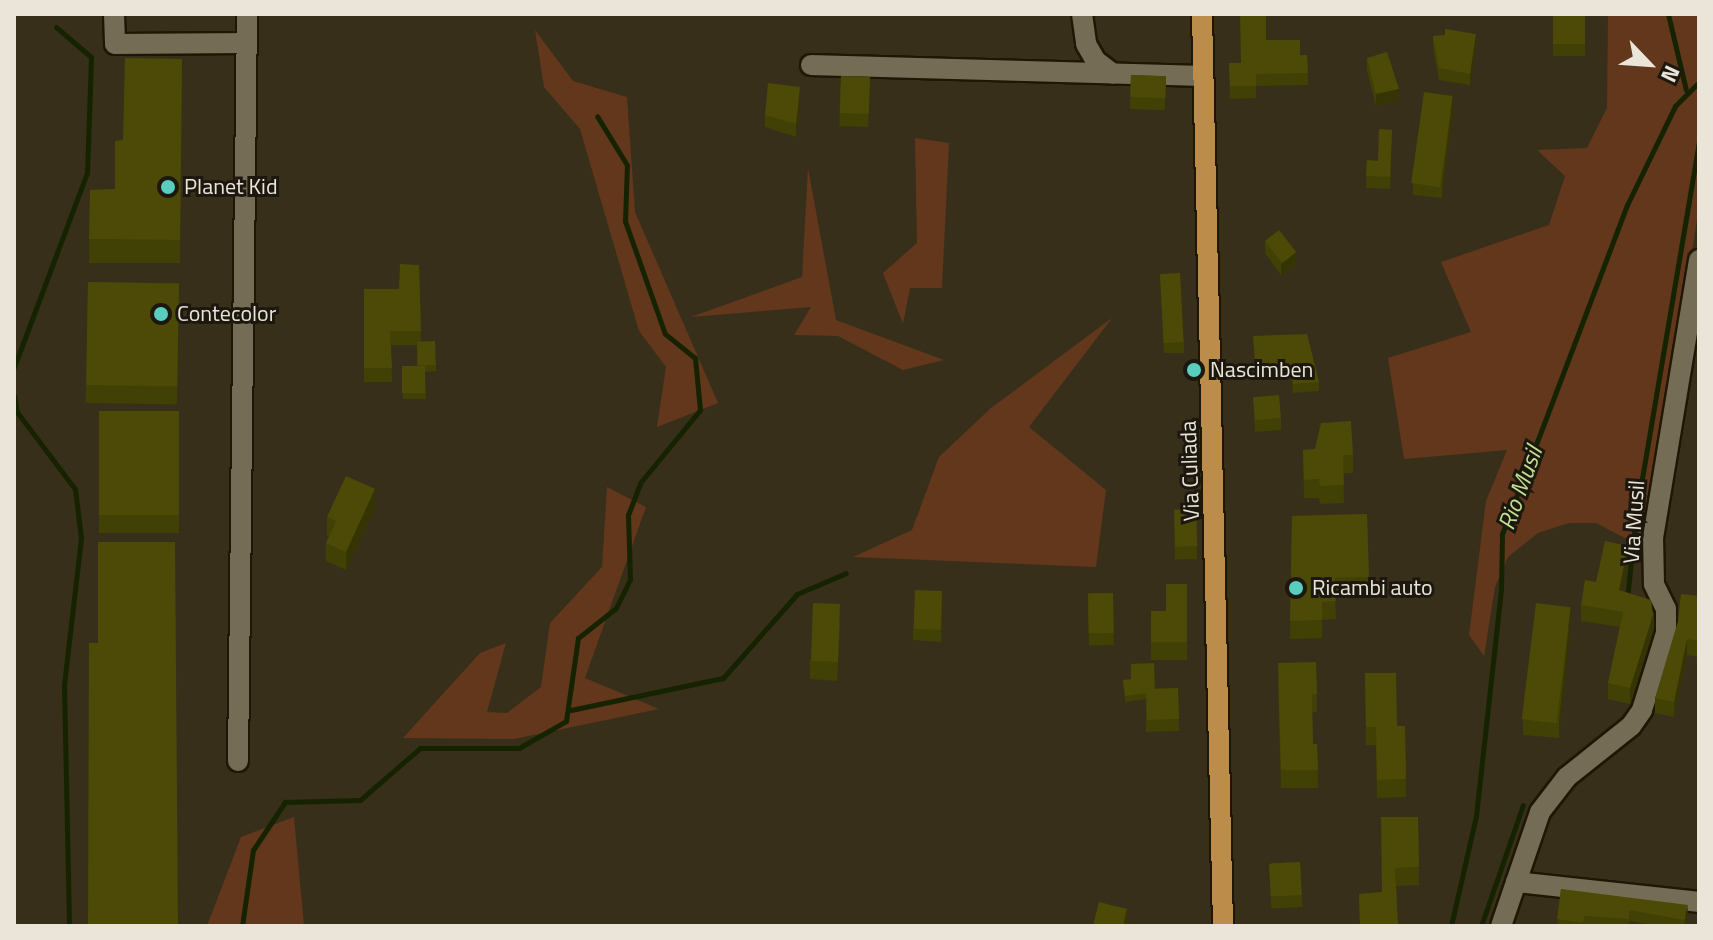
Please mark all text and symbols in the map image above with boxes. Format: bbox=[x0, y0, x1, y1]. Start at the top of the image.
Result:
north arrow bbox=[1609, 24, 1689, 104]
text: N bbox=[1652, 60, 1689, 88]
place label: Planet Kid bbox=[184, 174, 278, 200]
marker: Planet Kid bbox=[159, 178, 177, 196]
place label: Contecolor bbox=[177, 301, 276, 327]
marker: Contecolor bbox=[152, 305, 170, 323]
place label: Nascimben bbox=[1210, 357, 1313, 383]
marker: Nascimben bbox=[1185, 361, 1203, 379]
street label: Via Culiada bbox=[1175, 420, 1205, 522]
water label: Rio Musil bbox=[1492, 442, 1548, 534]
street label: Via Musil bbox=[1618, 479, 1650, 565]
place label: Ricambi auto bbox=[1312, 575, 1433, 601]
marker: Ricambi auto bbox=[1287, 579, 1305, 597]

